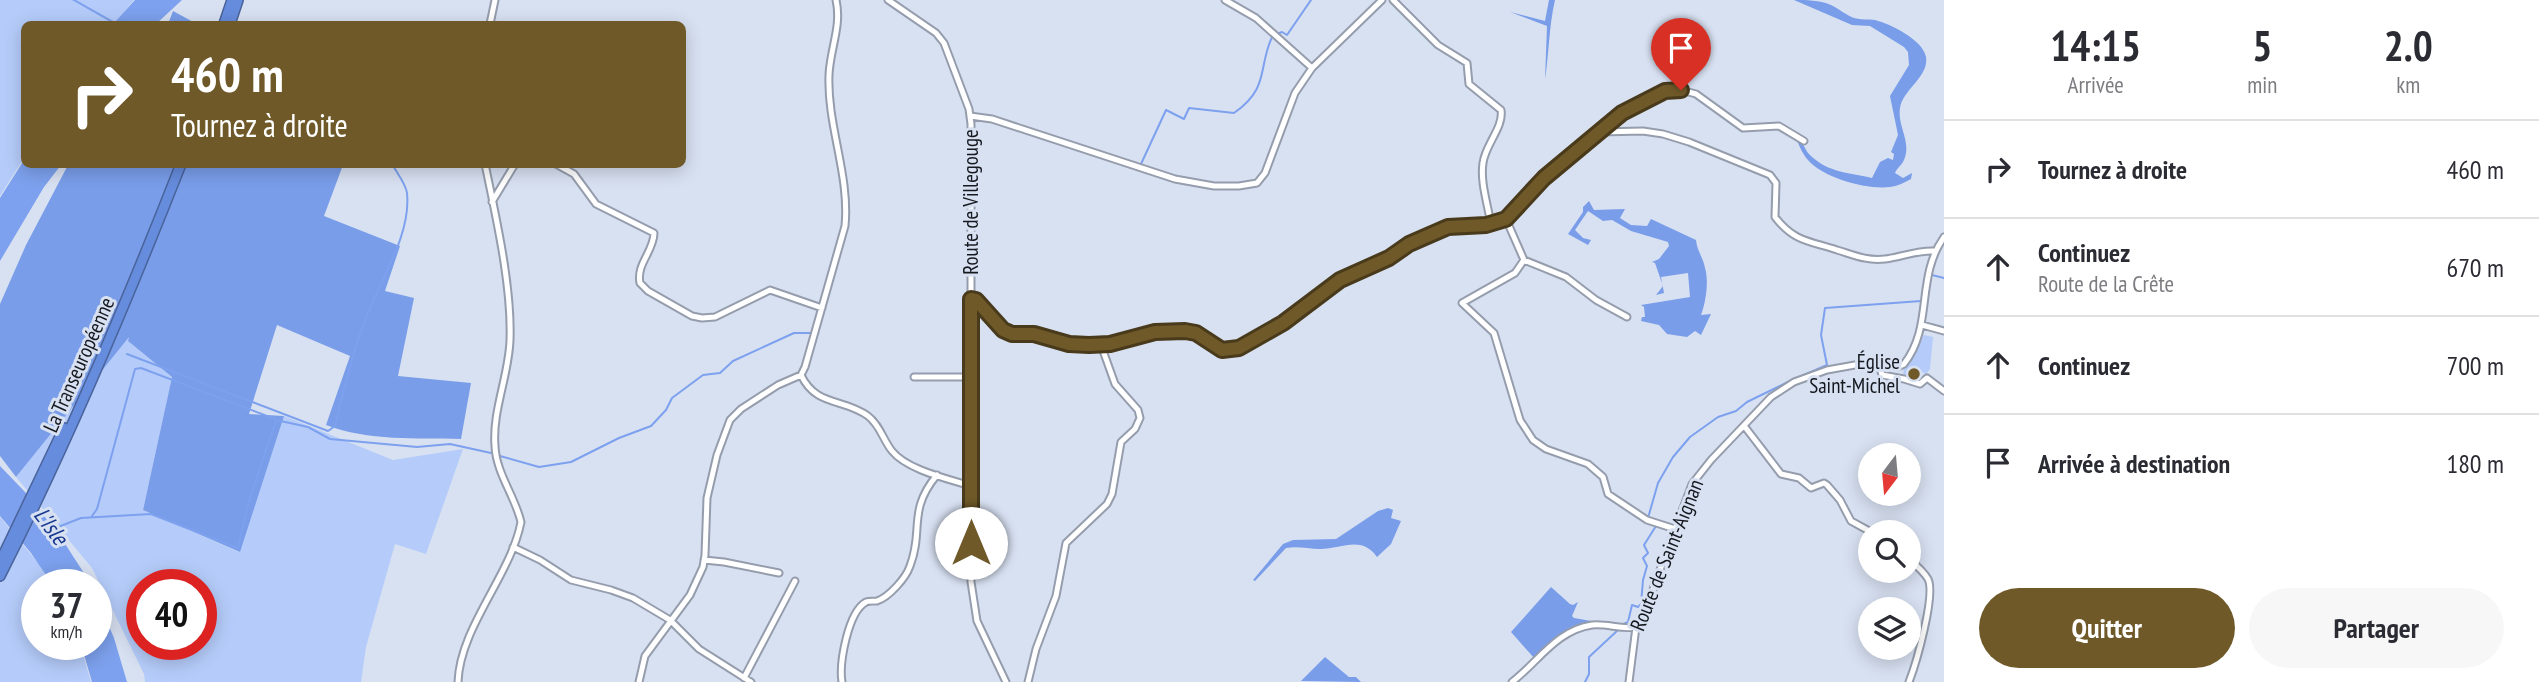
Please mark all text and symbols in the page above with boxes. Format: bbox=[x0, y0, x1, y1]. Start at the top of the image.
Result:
pin bbox=[1651, 18, 1711, 90]
text: 14:15 bbox=[2050, 18, 2141, 73]
text: 5 bbox=[2252, 18, 2272, 73]
text: 2.0 bbox=[2384, 18, 2433, 73]
icon: arrive bbox=[1662, 29, 1700, 67]
text: 460 m bbox=[171, 42, 284, 106]
icon: right bbox=[56, 49, 147, 140]
text: Arrivée bbox=[2068, 70, 2124, 99]
text: min bbox=[2247, 70, 2277, 99]
text: km bbox=[2396, 70, 2420, 99]
text: Tournez à droite bbox=[171, 104, 348, 146]
street label: Route de Villegouge bbox=[957, 129, 984, 275]
icon: right bbox=[1979, 150, 2017, 188]
text: Tournez à droite bbox=[2038, 153, 2187, 186]
text: 460 m bbox=[2446, 153, 2504, 186]
text: Continuez bbox=[2038, 236, 2130, 269]
icon: ahead bbox=[1979, 248, 2017, 286]
text: 670 m bbox=[2446, 251, 2504, 284]
text: Route de la Crête bbox=[2038, 269, 2174, 298]
street label: La Transeuropéenne bbox=[37, 293, 120, 436]
icon: ahead bbox=[1979, 346, 2017, 384]
place label: Église Saint-Michel bbox=[1809, 348, 1900, 399]
text: Continuez bbox=[2038, 349, 2130, 382]
text: 700 m bbox=[2446, 349, 2504, 382]
marker: Église Saint-Michel bbox=[1906, 366, 1922, 382]
north arrow bbox=[1858, 443, 1922, 506]
map controls bbox=[1858, 443, 1921, 660]
icon: arrive bbox=[1979, 444, 2017, 482]
text: Arrivée à destination bbox=[2038, 447, 2230, 480]
text: 180 m bbox=[2446, 447, 2504, 480]
street label: Route de Saint-Aignan bbox=[1624, 475, 1709, 635]
water label: L'Isle bbox=[28, 501, 76, 551]
position arrow bbox=[934, 506, 1008, 580]
button: search bbox=[1858, 520, 1921, 583]
speed limit sign: 40 bbox=[126, 569, 217, 660]
text: 37 bbox=[50, 582, 83, 628]
button: Quitter bbox=[1979, 588, 2235, 668]
button: Partager bbox=[2249, 588, 2504, 668]
button: layers bbox=[1858, 597, 1921, 660]
text: km/h bbox=[51, 620, 82, 643]

